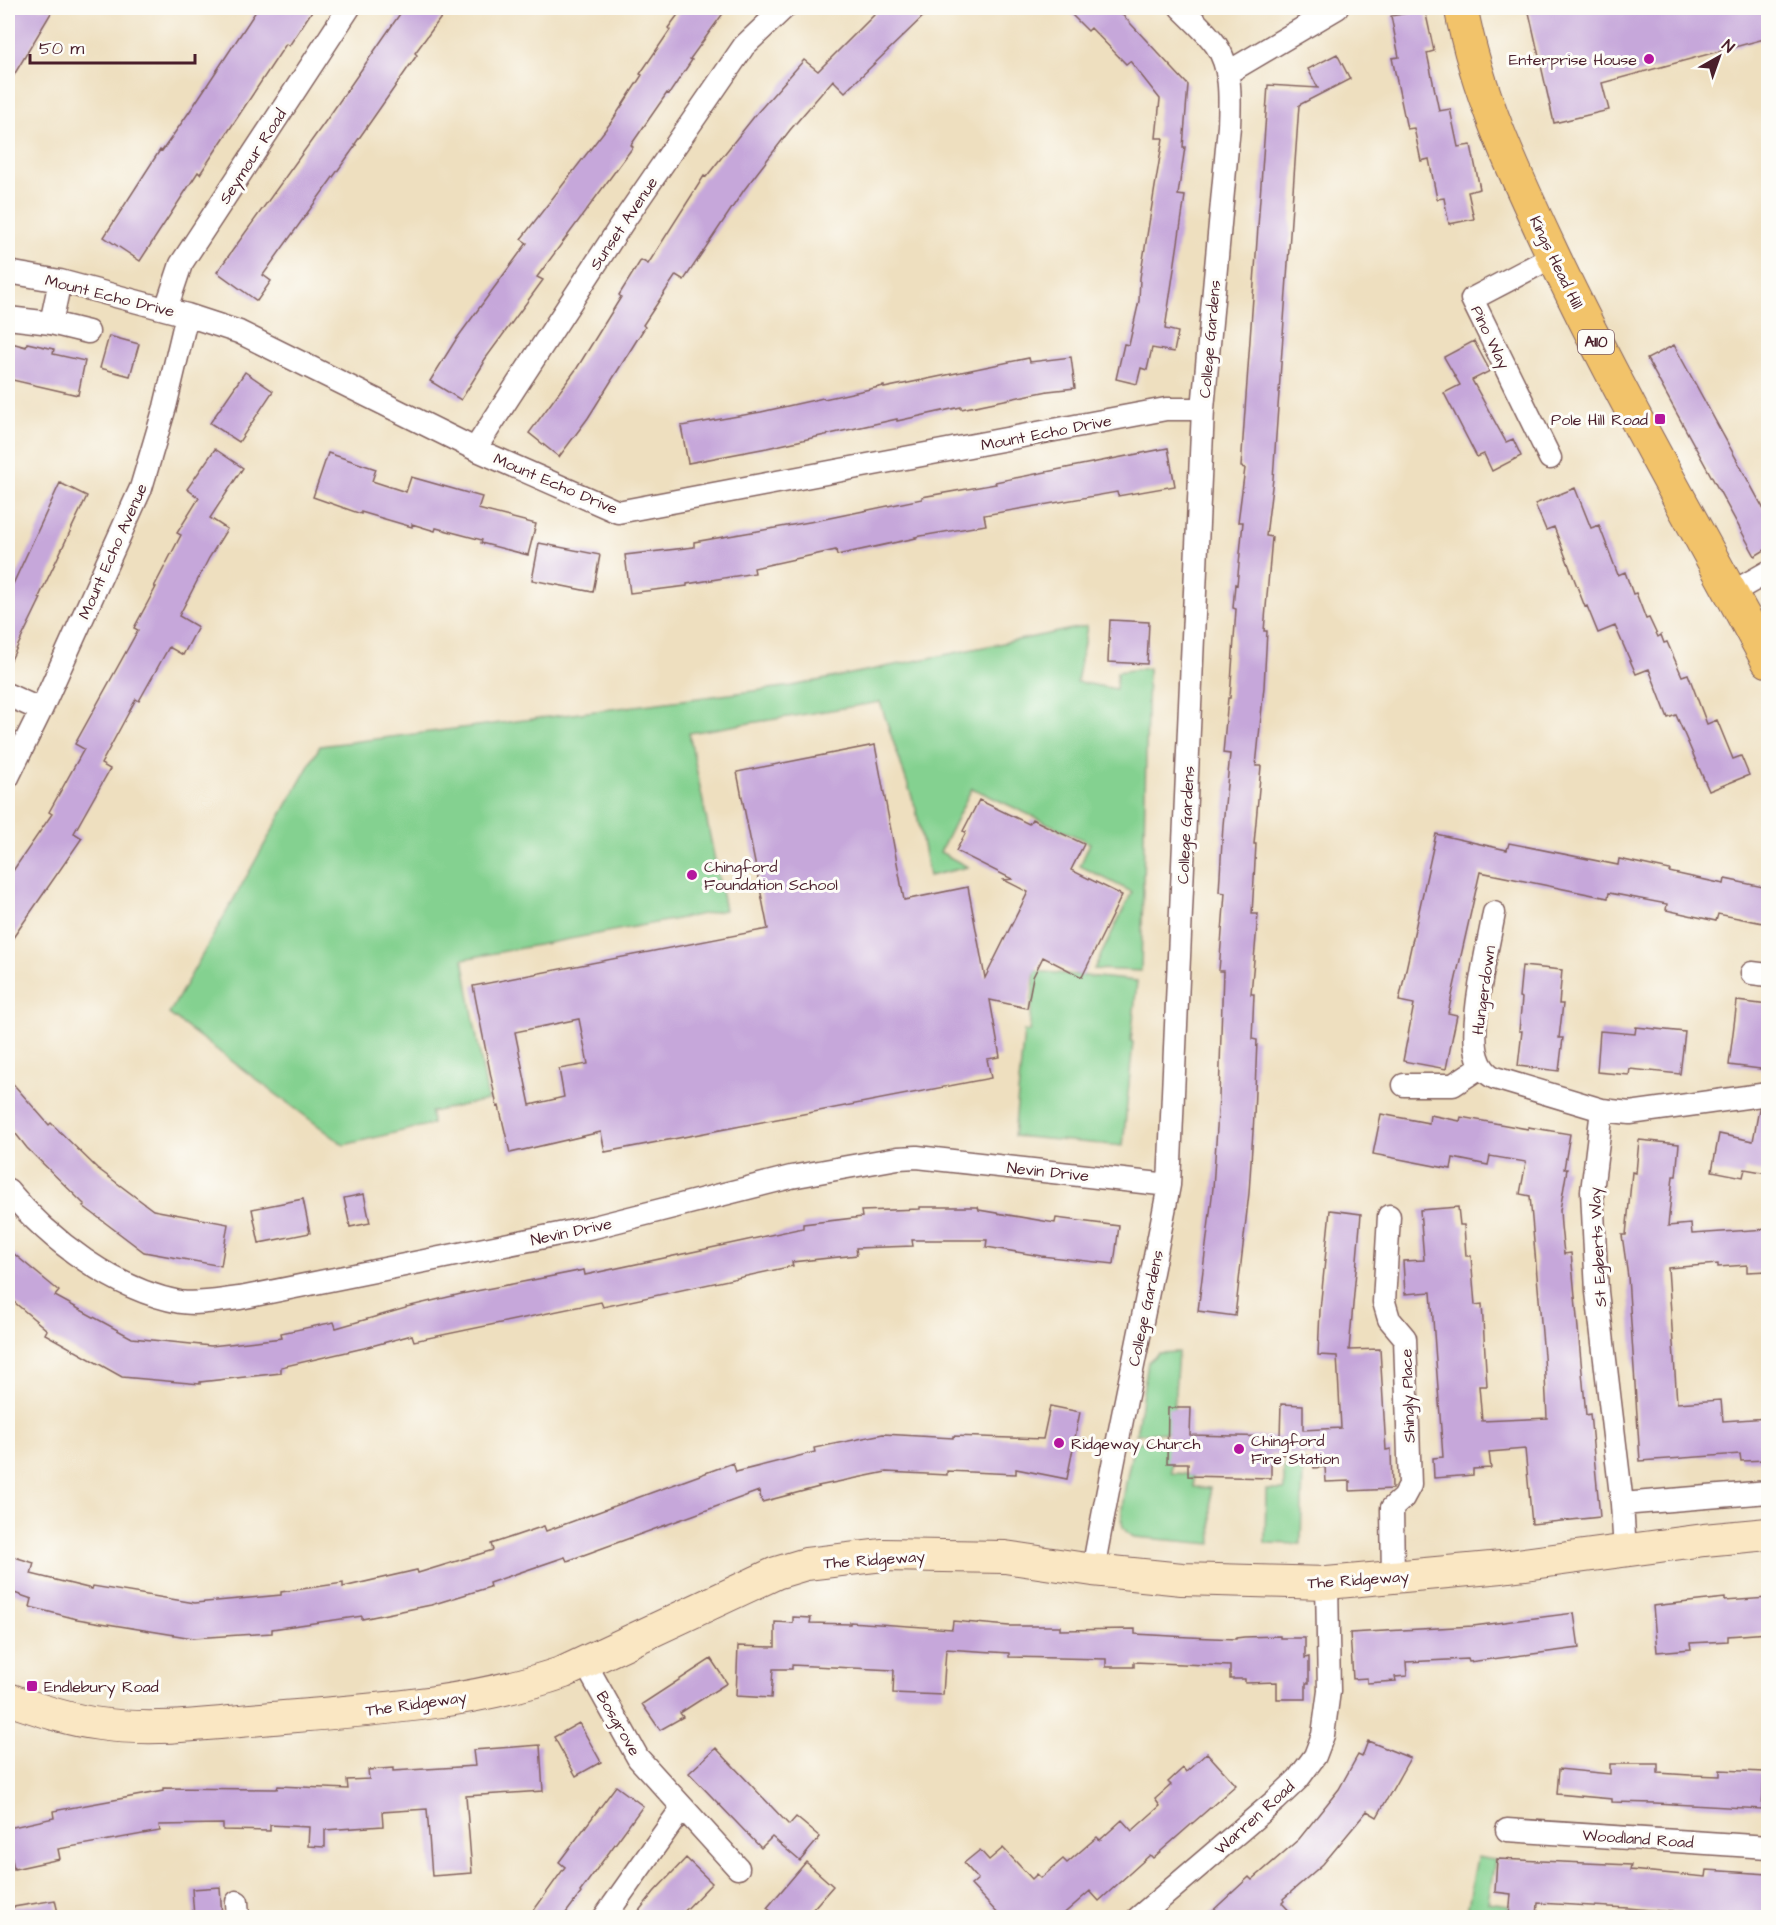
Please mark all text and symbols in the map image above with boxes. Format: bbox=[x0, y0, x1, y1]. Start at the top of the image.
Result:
scale bar bbox=[30, 27, 195, 65]
north arrow bbox=[1689, 27, 1749, 87]
text: N bbox=[1717, 35, 1739, 58]
text: 50 m bbox=[39, 36, 84, 61]
place label: Enterprise House bbox=[1509, 49, 1637, 71]
marker: Enterprise House bbox=[1642, 52, 1656, 66]
street label: Seymour Road bbox=[214, 105, 293, 209]
street label: Sunset Avenue bbox=[585, 172, 663, 274]
street label: Kings Head Hill bbox=[1523, 212, 1588, 313]
street label: Mount Echo Drive bbox=[43, 269, 177, 323]
street label: College Gardens bbox=[1194, 279, 1227, 399]
street label: Pino Way bbox=[1464, 302, 1515, 373]
road number: A110 bbox=[1578, 330, 1614, 354]
street label: Mount Echo Drive bbox=[979, 409, 1114, 456]
place label: Pole Hill Road bbox=[1551, 409, 1648, 431]
marker: Pole Hill Road bbox=[1653, 412, 1667, 426]
street label: Mount Echo Drive bbox=[490, 448, 621, 520]
street label: Mount Echo Avenue bbox=[73, 480, 153, 623]
street label: College Gardens bbox=[1172, 765, 1201, 885]
place label: Chingford Foundation School bbox=[704, 856, 838, 896]
marker: Chingford Foundation School bbox=[685, 868, 699, 882]
street label: Hungerdown bbox=[1467, 944, 1502, 1036]
street label: Nevin Drive bbox=[1006, 1157, 1090, 1187]
street label: St Egberts Way bbox=[1584, 1186, 1613, 1308]
street label: Nevin Drive bbox=[529, 1213, 614, 1251]
street label: College Gardens bbox=[1123, 1248, 1170, 1369]
street label: Shingly Place bbox=[1395, 1348, 1422, 1443]
place label: Chingford Fire Station bbox=[1251, 1430, 1339, 1470]
place label: Ridgeway Church bbox=[1071, 1433, 1201, 1456]
marker: Ridgeway Church bbox=[1052, 1436, 1066, 1450]
marker: Chingford Fire Station bbox=[1232, 1442, 1246, 1456]
street label: The Ridgeway bbox=[823, 1545, 926, 1576]
street label: The Ridgeway bbox=[1307, 1565, 1410, 1596]
place label: Endlebury Road bbox=[44, 1676, 159, 1699]
marker: Endlebury Road bbox=[25, 1679, 39, 1693]
street label: The Ridgeway bbox=[364, 1686, 468, 1723]
street label: Bosgrove bbox=[590, 1687, 646, 1761]
street label: Warren Road bbox=[1210, 1776, 1299, 1860]
street label: Woodland Road bbox=[1582, 1824, 1694, 1854]

